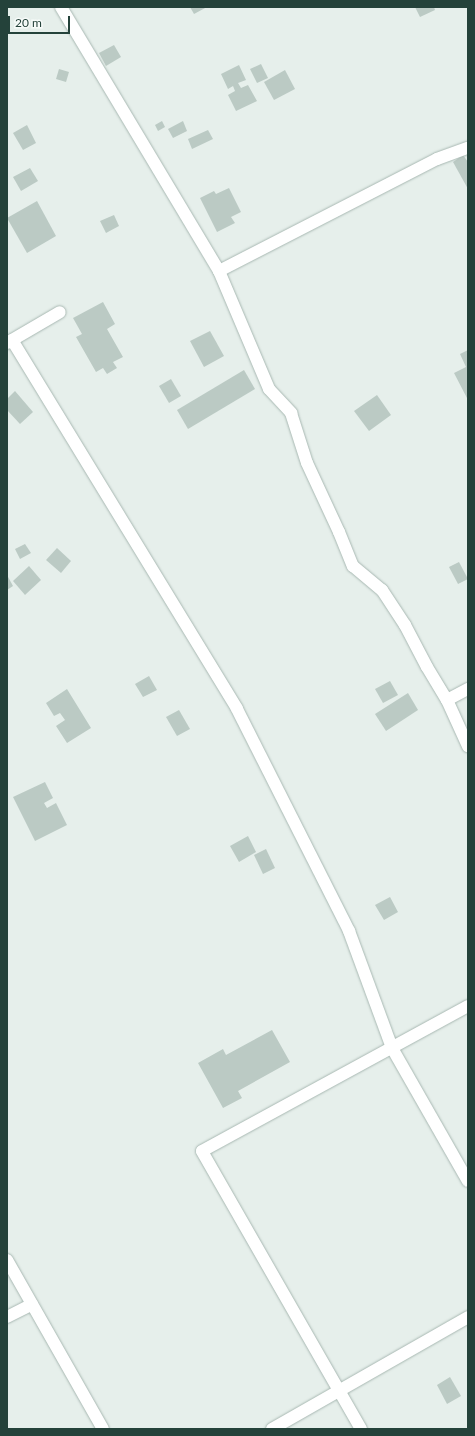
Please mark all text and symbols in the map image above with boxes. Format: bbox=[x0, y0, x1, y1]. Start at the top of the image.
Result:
scale bar bbox=[10, 8, 72, 34]
text: 20 m bbox=[15, 15, 42, 30]

